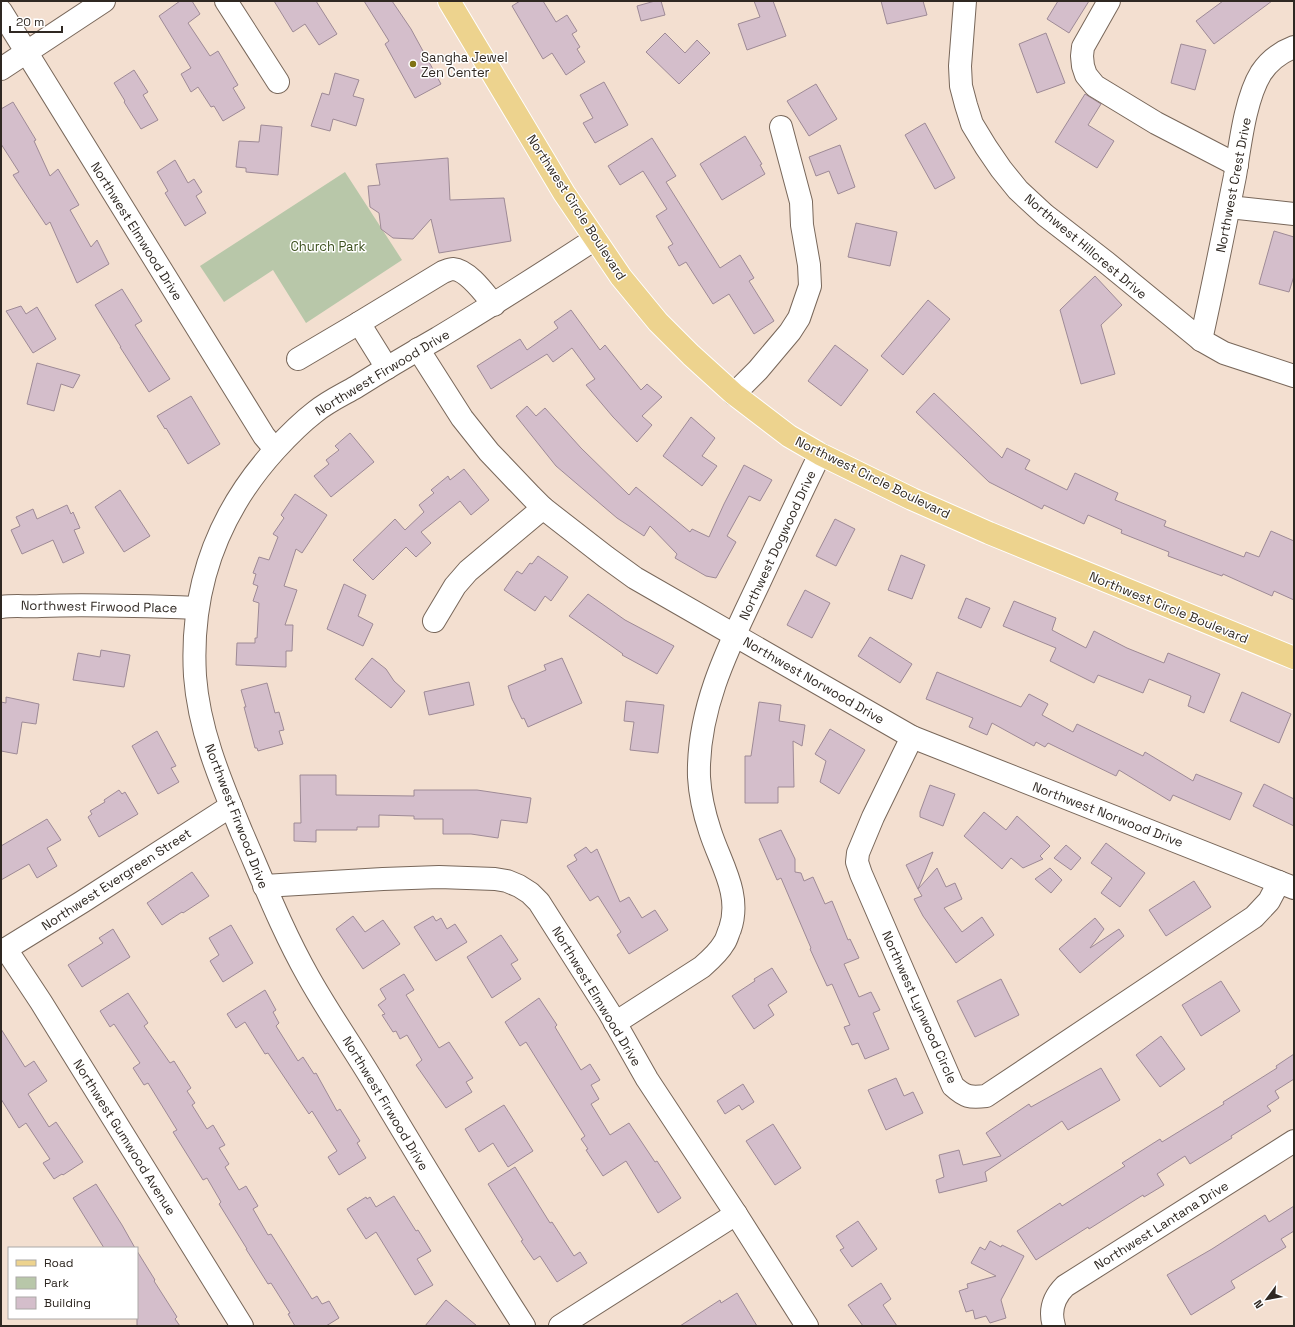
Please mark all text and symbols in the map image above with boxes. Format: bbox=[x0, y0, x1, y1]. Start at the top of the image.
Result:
scale bar bbox=[10, 8, 62, 34]
text: 20 m bbox=[16, 14, 44, 30]
place label: Sangha Jewel Zen Center bbox=[421, 49, 508, 81]
marker: Sangha Jewel Zen Center bbox=[408, 59, 418, 69]
street label: Northwest Crest Drive bbox=[1212, 116, 1255, 254]
street label: Northwest Circle Boulevard bbox=[523, 131, 630, 283]
street label: Northwest Elmwood Drive bbox=[87, 159, 186, 304]
street label: Northwest Hillcrest Drive bbox=[1021, 190, 1150, 303]
park label: Church Park bbox=[291, 238, 365, 255]
street label: Northwest Firwood Drive bbox=[312, 326, 453, 419]
street label: Northwest Circle Boulevard bbox=[793, 433, 953, 522]
street label: Northwest Dogwood Drive bbox=[735, 467, 820, 623]
street label: Northwest Circle Boulevard bbox=[1087, 568, 1251, 647]
street label: Northwest Firwood Place bbox=[21, 597, 177, 616]
street label: Northwest Norwood Drive bbox=[740, 633, 887, 728]
street label: Northwest Firwood Drive bbox=[201, 741, 272, 891]
street label: Northwest Norwood Drive bbox=[1030, 778, 1186, 851]
street label: Northwest Evergreen Street bbox=[38, 825, 194, 934]
street label: Northwest Elmwood Drive bbox=[548, 923, 645, 1069]
street label: Northwest Lynwood Circle bbox=[878, 928, 961, 1086]
street label: Northwest Firwood Drive bbox=[339, 1033, 432, 1174]
street label: Northwest Gumwood Avenue bbox=[69, 1056, 180, 1218]
street label: Northwest Lantana Drive bbox=[1091, 1177, 1232, 1274]
legend bbox=[8, 1247, 138, 1319]
text: Road bbox=[44, 1255, 73, 1271]
text: Park bbox=[44, 1275, 69, 1291]
north arrow bbox=[1247, 1279, 1287, 1319]
text: Building bbox=[44, 1295, 91, 1311]
text: N bbox=[1251, 1297, 1266, 1311]

